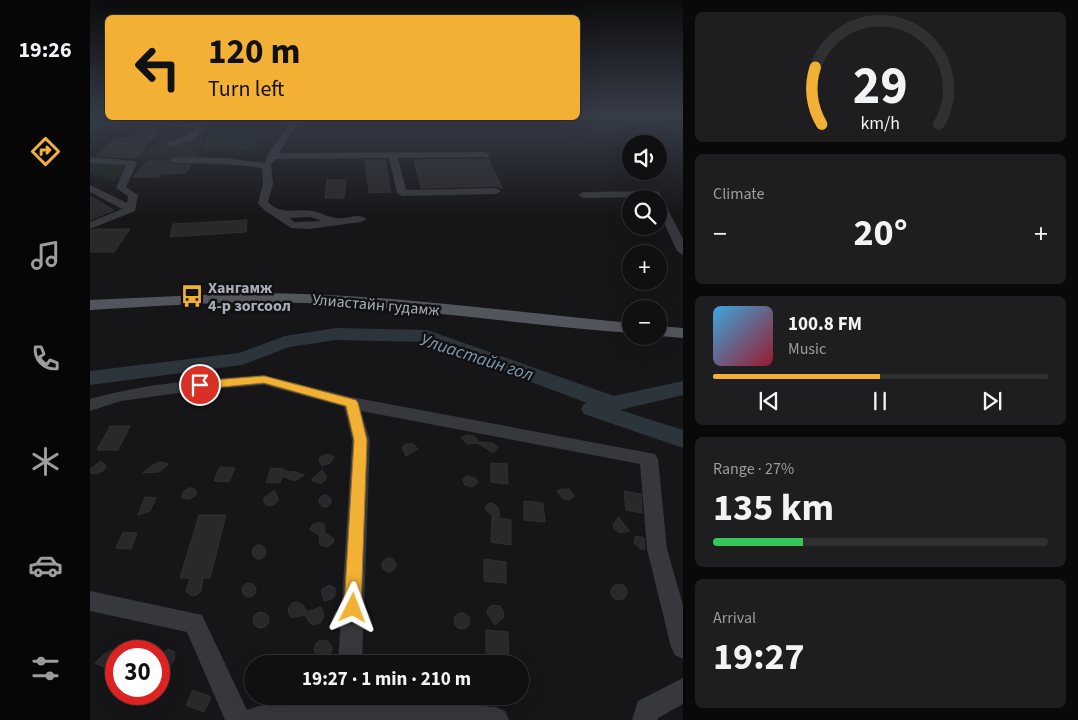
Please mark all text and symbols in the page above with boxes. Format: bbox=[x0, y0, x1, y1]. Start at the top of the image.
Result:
text: 120 m bbox=[208, 27, 300, 77]
text: 19:26 bbox=[18, 34, 72, 66]
icon: left bbox=[125, 35, 190, 100]
text: 29 bbox=[853, 50, 908, 124]
text: Turn left bbox=[208, 73, 284, 105]
text: km/h bbox=[861, 111, 900, 136]
icon: directions bbox=[28, 134, 63, 169]
map controls bbox=[622, 135, 667, 345]
button: sound bbox=[622, 135, 667, 180]
text: Climate bbox=[713, 183, 764, 205]
button: search bbox=[622, 190, 667, 235]
text: 20° bbox=[854, 206, 908, 260]
text: − bbox=[713, 214, 727, 254]
text: + bbox=[1034, 214, 1048, 254]
icon: music bbox=[28, 238, 63, 273]
button: + bbox=[622, 245, 667, 290]
place label: Хангамж 4-р зогсоол bbox=[208, 277, 291, 317]
bus stop icon: Хангамж 4-р зогсоол bbox=[179, 283, 205, 309]
street label: Улиастайн гудамж bbox=[311, 288, 440, 322]
button: − bbox=[622, 300, 667, 345]
text: 100.8 FM bbox=[788, 311, 862, 338]
water label: Улиастайн гол bbox=[417, 327, 537, 387]
text: Music bbox=[788, 338, 826, 360]
icon: phone bbox=[28, 341, 63, 376]
pin bbox=[179, 364, 221, 406]
icon: arrive bbox=[186, 371, 214, 399]
icon: previous bbox=[755, 387, 783, 415]
icon: pause bbox=[866, 387, 894, 415]
icon: next bbox=[978, 387, 1006, 415]
icon: climate bbox=[28, 444, 63, 479]
text: Range · 27% bbox=[713, 458, 794, 480]
text: 135 km bbox=[713, 481, 834, 535]
icon: car bbox=[28, 548, 63, 583]
position arrow bbox=[326, 581, 378, 633]
text: Arrival bbox=[713, 607, 756, 629]
text: 19:27 bbox=[713, 630, 805, 684]
speed limit sign: 30 bbox=[105, 640, 170, 705]
icon: filters bbox=[28, 651, 63, 686]
text: 19:27 · 1 min · 210 m bbox=[302, 666, 471, 693]

